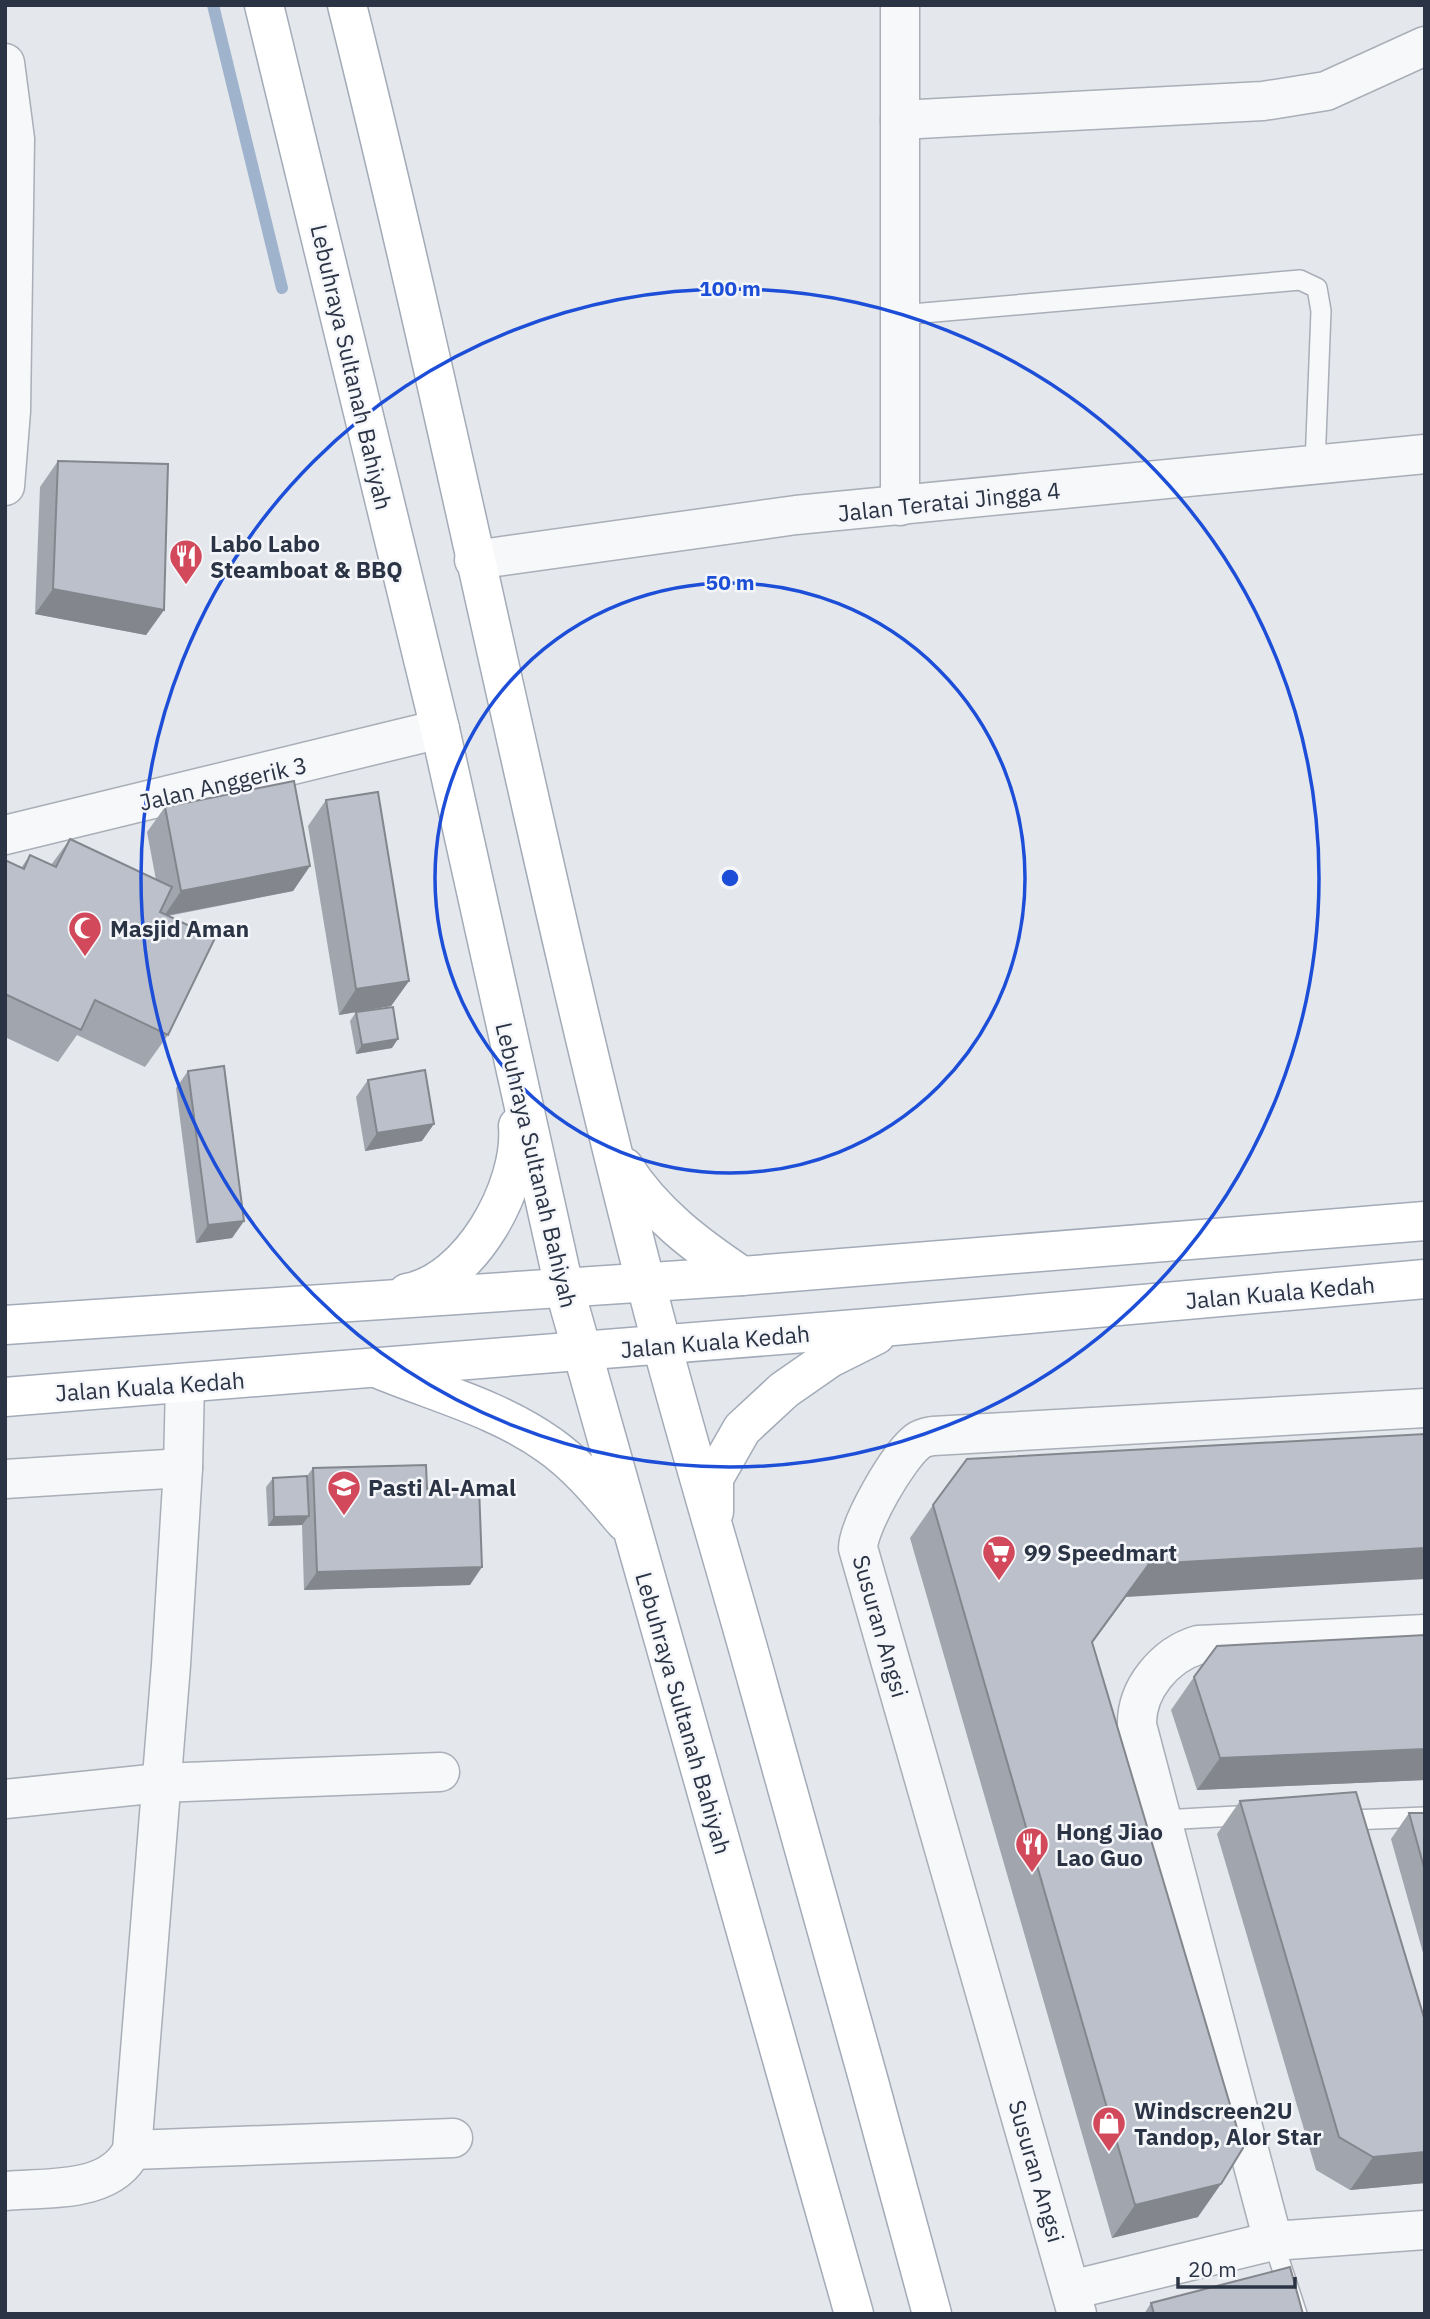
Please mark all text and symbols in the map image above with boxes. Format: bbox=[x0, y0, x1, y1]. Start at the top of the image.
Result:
street label: Lebuhraya Sultanah Bahiyah bbox=[305, 221, 399, 513]
text: 100 m bbox=[699, 274, 761, 302]
street label: Jalan Teratai Jingga 4 bbox=[836, 474, 1062, 528]
place label: Labo Labo Steamboat & BBQ bbox=[210, 528, 403, 584]
restaurant icon: Labo Labo Steamboat & BBQ bbox=[167, 537, 205, 586]
text: 50 m bbox=[706, 568, 754, 596]
street label: Jalan Anggerik 3 bbox=[136, 749, 310, 817]
centre of rings bbox=[718, 866, 742, 890]
mosque icon: Masjid Aman bbox=[66, 909, 104, 958]
place label: Masjid Aman bbox=[110, 913, 249, 943]
street label: Lebuhraya Sultanah Bahiyah bbox=[490, 1019, 584, 1311]
street label: Jalan Kuala Kedah bbox=[1184, 1269, 1376, 1315]
street label: Jalan Kuala Kedah bbox=[619, 1318, 811, 1364]
street label: Jalan Kuala Kedah bbox=[54, 1364, 246, 1408]
school or university icon: Pasti Al-Amal bbox=[325, 1468, 363, 1517]
place label: Pasti Al-Amal bbox=[368, 1472, 516, 1502]
supermarket icon: 99 Speedmart bbox=[980, 1533, 1018, 1582]
place label: 99 Speedmart bbox=[1024, 1537, 1177, 1567]
street label: Susuran Angsi bbox=[846, 1551, 916, 1701]
street label: Lebuhraya Sultanah Bahiyah bbox=[629, 1568, 739, 1858]
place label: Hong Jiao Lao Guo bbox=[1056, 1816, 1163, 1872]
restaurant icon: Hong Jiao Lao Guo bbox=[1013, 1825, 1051, 1874]
place label: Windscreen2U Tandop, Alor Star bbox=[1134, 2095, 1322, 2151]
street label: Susuran Angsi bbox=[1002, 2096, 1072, 2246]
shop icon: Windscreen2U Tandop, Alor Star bbox=[1090, 2104, 1128, 2153]
scale bar bbox=[1178, 2246, 1295, 2290]
text: 20 m bbox=[1188, 2255, 1237, 2283]

